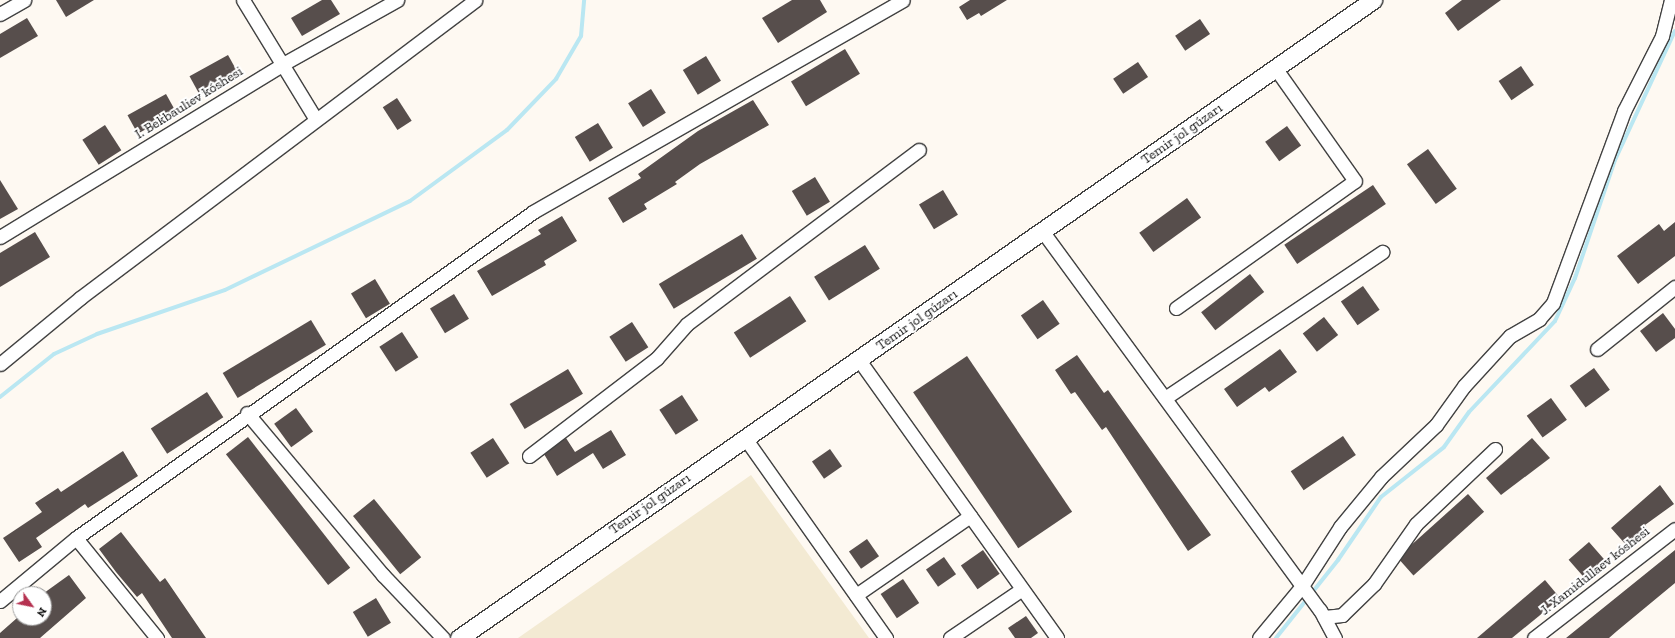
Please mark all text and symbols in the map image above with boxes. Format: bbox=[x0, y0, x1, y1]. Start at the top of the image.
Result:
street label: I. Bekbauliev kóshesi bbox=[132, 63, 246, 143]
street label: Temir jol gúzarı bbox=[1138, 100, 1226, 168]
street label: Temir jol gúzarı bbox=[873, 286, 961, 354]
street label: Temir jol gúzarı bbox=[606, 470, 694, 538]
street label: J. Xamidullaev kóshesi bbox=[1537, 523, 1653, 619]
north arrow bbox=[12, 586, 52, 626]
text: N bbox=[34, 605, 49, 619]

